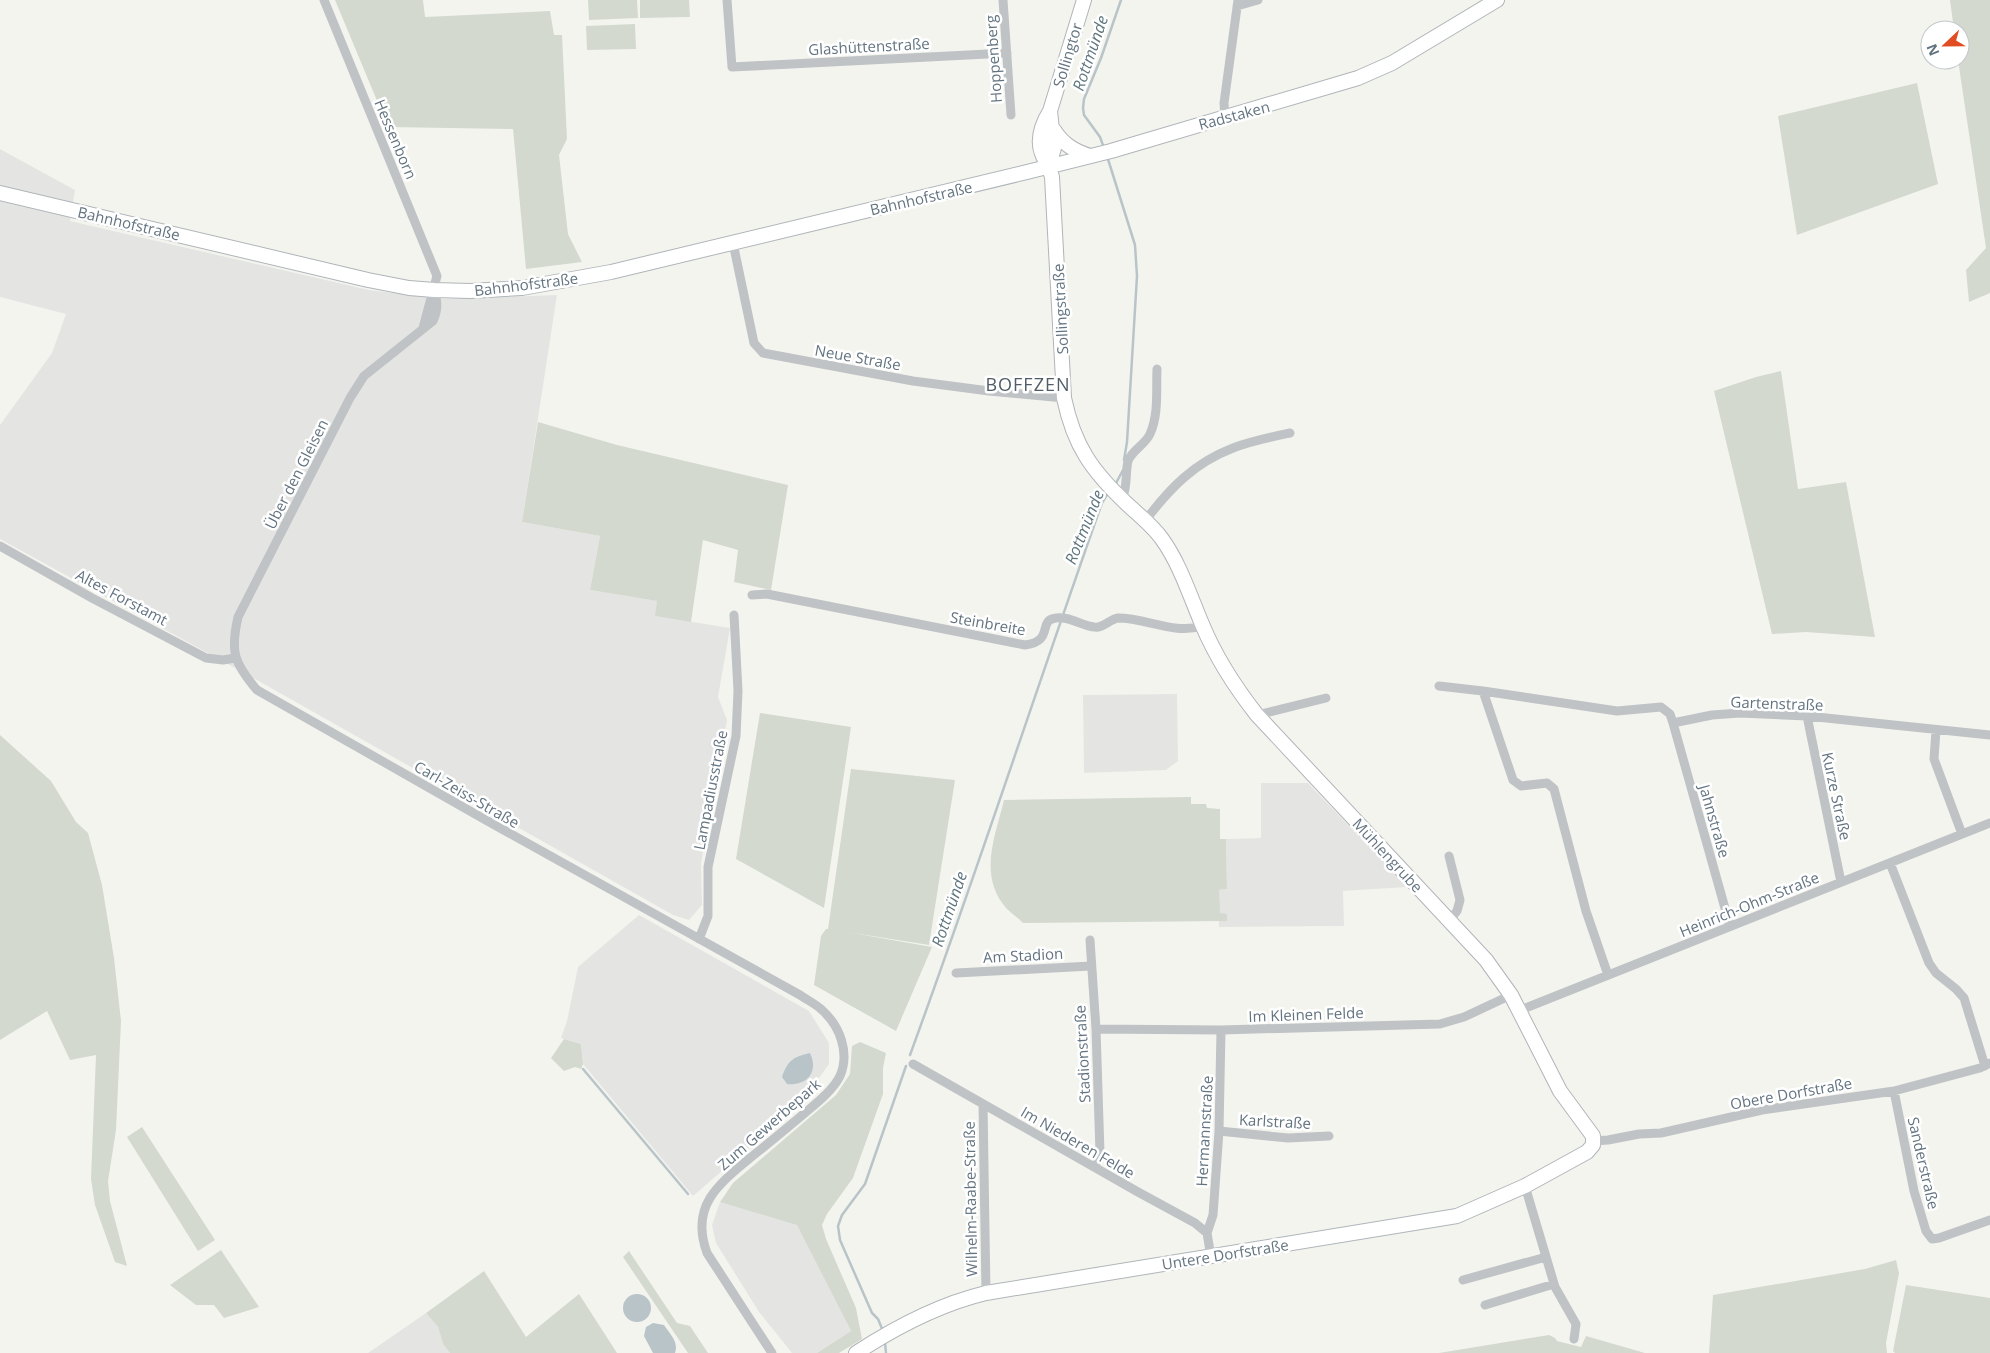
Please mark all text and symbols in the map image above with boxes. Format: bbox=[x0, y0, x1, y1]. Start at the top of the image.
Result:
water label: Rottmünde bbox=[1067, 12, 1113, 94]
street label: Hoppenberg bbox=[980, 14, 1006, 104]
street label: Sollingtor bbox=[1048, 20, 1086, 90]
north arrow bbox=[1920, 20, 1970, 70]
street label: Glashüttenstraße bbox=[808, 33, 930, 59]
text: N bbox=[1922, 41, 1943, 59]
street label: Hessenborn bbox=[370, 96, 422, 182]
street label: Radstaken bbox=[1196, 96, 1272, 134]
street label: Bahnhofstraße bbox=[868, 177, 974, 219]
street label: Bahnhofstraße bbox=[76, 202, 182, 244]
street label: Sollingstraße bbox=[1048, 263, 1072, 355]
street label: Bahnhofstraße bbox=[473, 268, 579, 300]
street label: Neue Straße bbox=[813, 340, 903, 374]
district label: BOFFZEN bbox=[985, 372, 1071, 396]
street label: Über den Gleisen bbox=[260, 416, 332, 532]
water label: Rottmünde bbox=[1059, 487, 1109, 567]
street label: Altes Forstamt bbox=[73, 564, 171, 630]
street label: Steinbreite bbox=[949, 607, 1027, 639]
street label: Gartenstraße bbox=[1730, 691, 1824, 715]
street label: Lampadiusstraße bbox=[689, 728, 731, 852]
street label: Kurze Straße bbox=[1818, 750, 1856, 842]
street label: Carl-Zeiss-Straße bbox=[411, 756, 523, 832]
street label: Jahnstraße bbox=[1694, 780, 1735, 860]
street label: Mühlengrube bbox=[1349, 814, 1427, 896]
street label: Heinrich-Ohm-Straße bbox=[1676, 867, 1822, 941]
water label: Rottmünde bbox=[926, 868, 972, 950]
street label: Am Stadion bbox=[982, 943, 1064, 967]
street label: Im Kleinen Felde bbox=[1248, 1002, 1364, 1026]
street label: Stadionstraße bbox=[1069, 1005, 1095, 1103]
street label: Obere Dorfstraße bbox=[1728, 1072, 1854, 1114]
street label: Zum Gewerbepark bbox=[713, 1074, 825, 1174]
street label: Hermannstraße bbox=[1191, 1075, 1217, 1187]
street label: Im Niederen Felde bbox=[1017, 1101, 1139, 1183]
street label: Karlstraße bbox=[1238, 1109, 1312, 1133]
street label: Sanderstraße bbox=[1904, 1115, 1944, 1211]
street label: Wilhelm-Raabe-Straße bbox=[959, 1121, 981, 1277]
street label: Untere Dorfstraße bbox=[1160, 1234, 1290, 1274]

